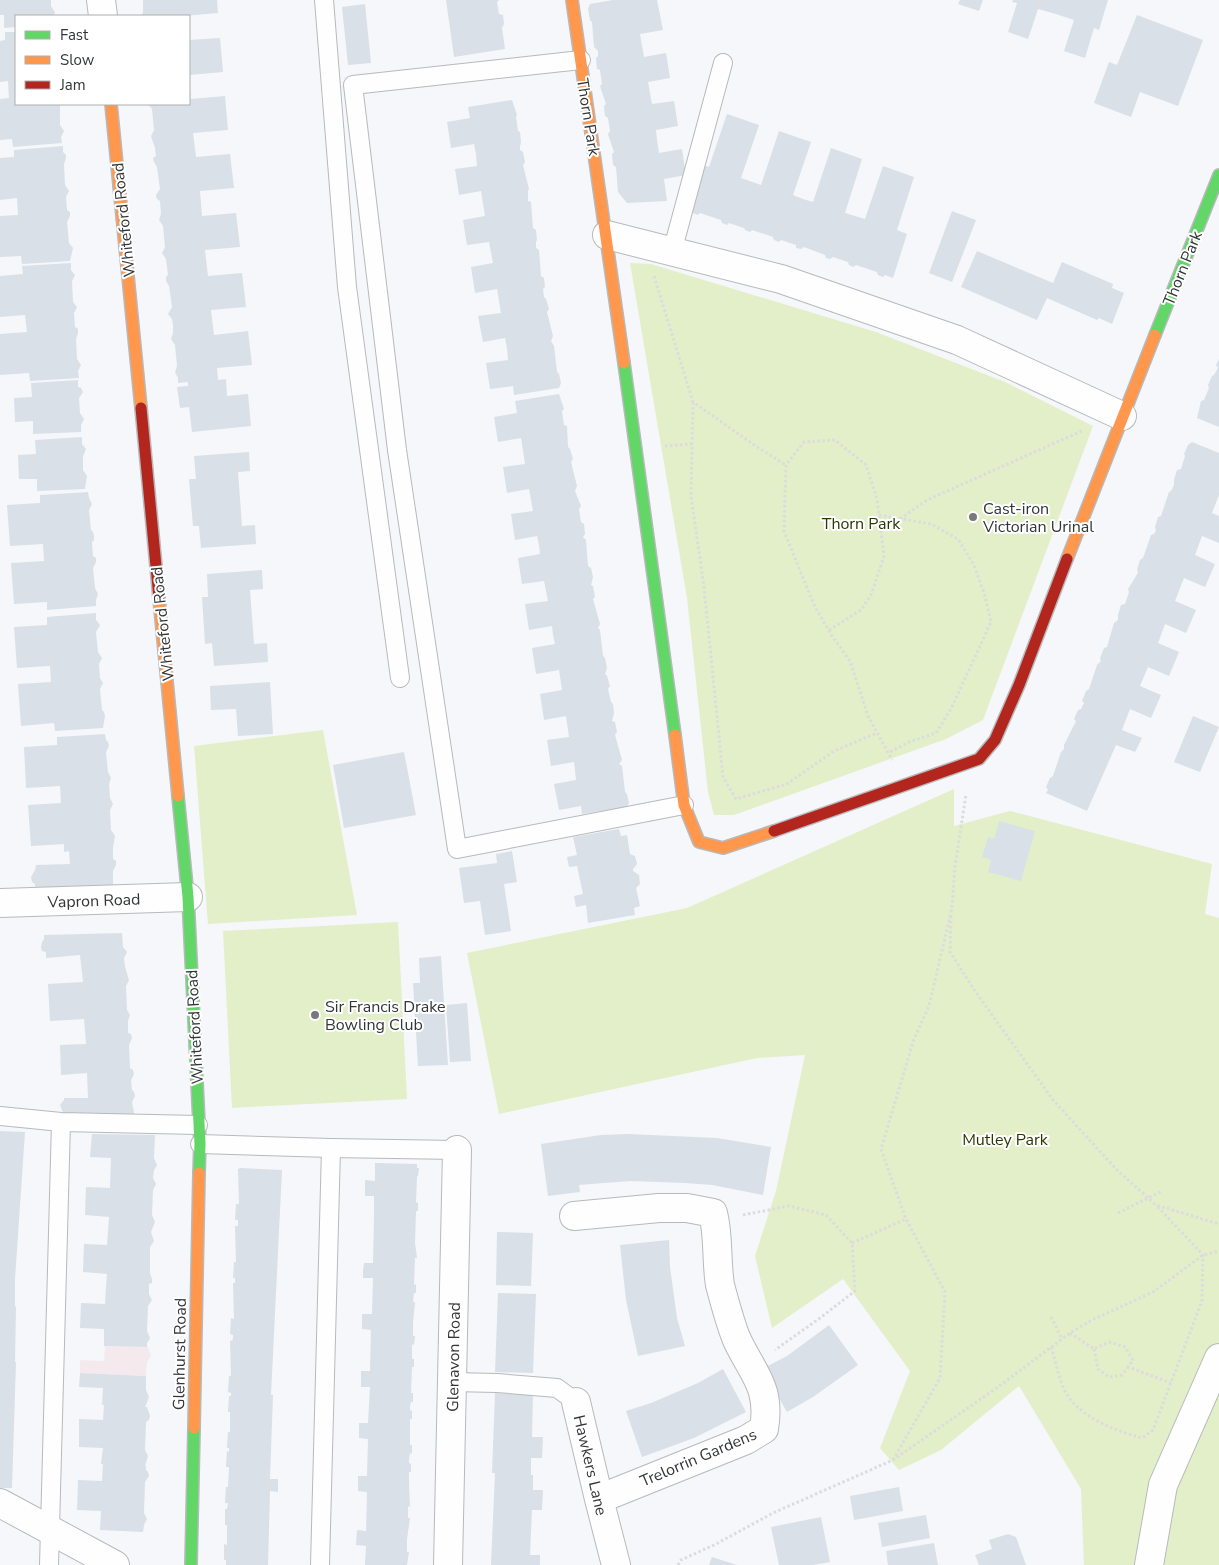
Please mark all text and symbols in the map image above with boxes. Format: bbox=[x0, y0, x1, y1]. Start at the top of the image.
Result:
legend bbox=[15, 15, 190, 105]
text: Fast bbox=[60, 25, 89, 45]
text: Slow bbox=[60, 50, 95, 70]
text: Jam bbox=[59, 75, 86, 95]
street label: Thorn Park bbox=[571, 77, 605, 159]
street label: Whiteford Road bbox=[107, 162, 141, 278]
street label: Thorn Park bbox=[1158, 227, 1208, 309]
place label: Cast-iron Victorian Urinal bbox=[982, 498, 1094, 538]
marker: Cast-iron Victorian Urinal bbox=[967, 511, 979, 523]
park label: Thorn Park bbox=[822, 513, 901, 535]
street label: Whiteford Road bbox=[146, 566, 180, 682]
street label: Vapron Road bbox=[46, 888, 141, 914]
street label: Whiteford Road bbox=[181, 969, 209, 1085]
place label: Sir Francis Drake Bowling Club bbox=[325, 996, 445, 1036]
marker: Sir Francis Drake Bowling Club bbox=[309, 1009, 321, 1021]
park label: Mutley Park bbox=[962, 1129, 1049, 1151]
street label: Glenhurst Road bbox=[168, 1298, 192, 1410]
street label: Glenavon Road bbox=[442, 1302, 466, 1412]
street label: Hawkers Lane bbox=[568, 1413, 612, 1518]
street label: Trelorrin Gardens bbox=[637, 1423, 760, 1492]

